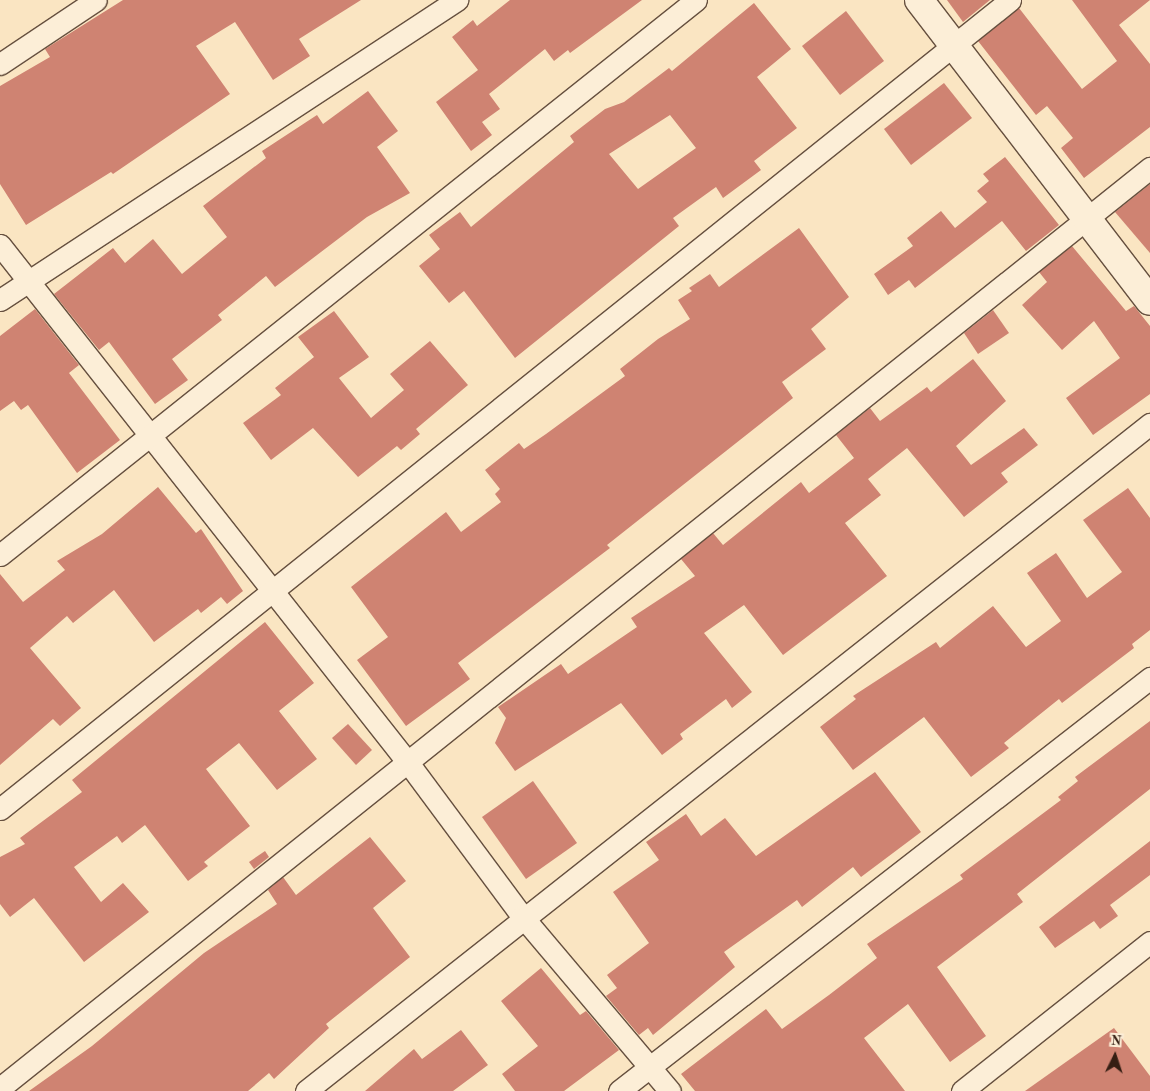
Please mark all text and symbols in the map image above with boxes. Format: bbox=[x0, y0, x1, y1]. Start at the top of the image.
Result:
north arrow bbox=[1090, 1031, 1140, 1081]
text: N bbox=[1110, 1034, 1122, 1048]

